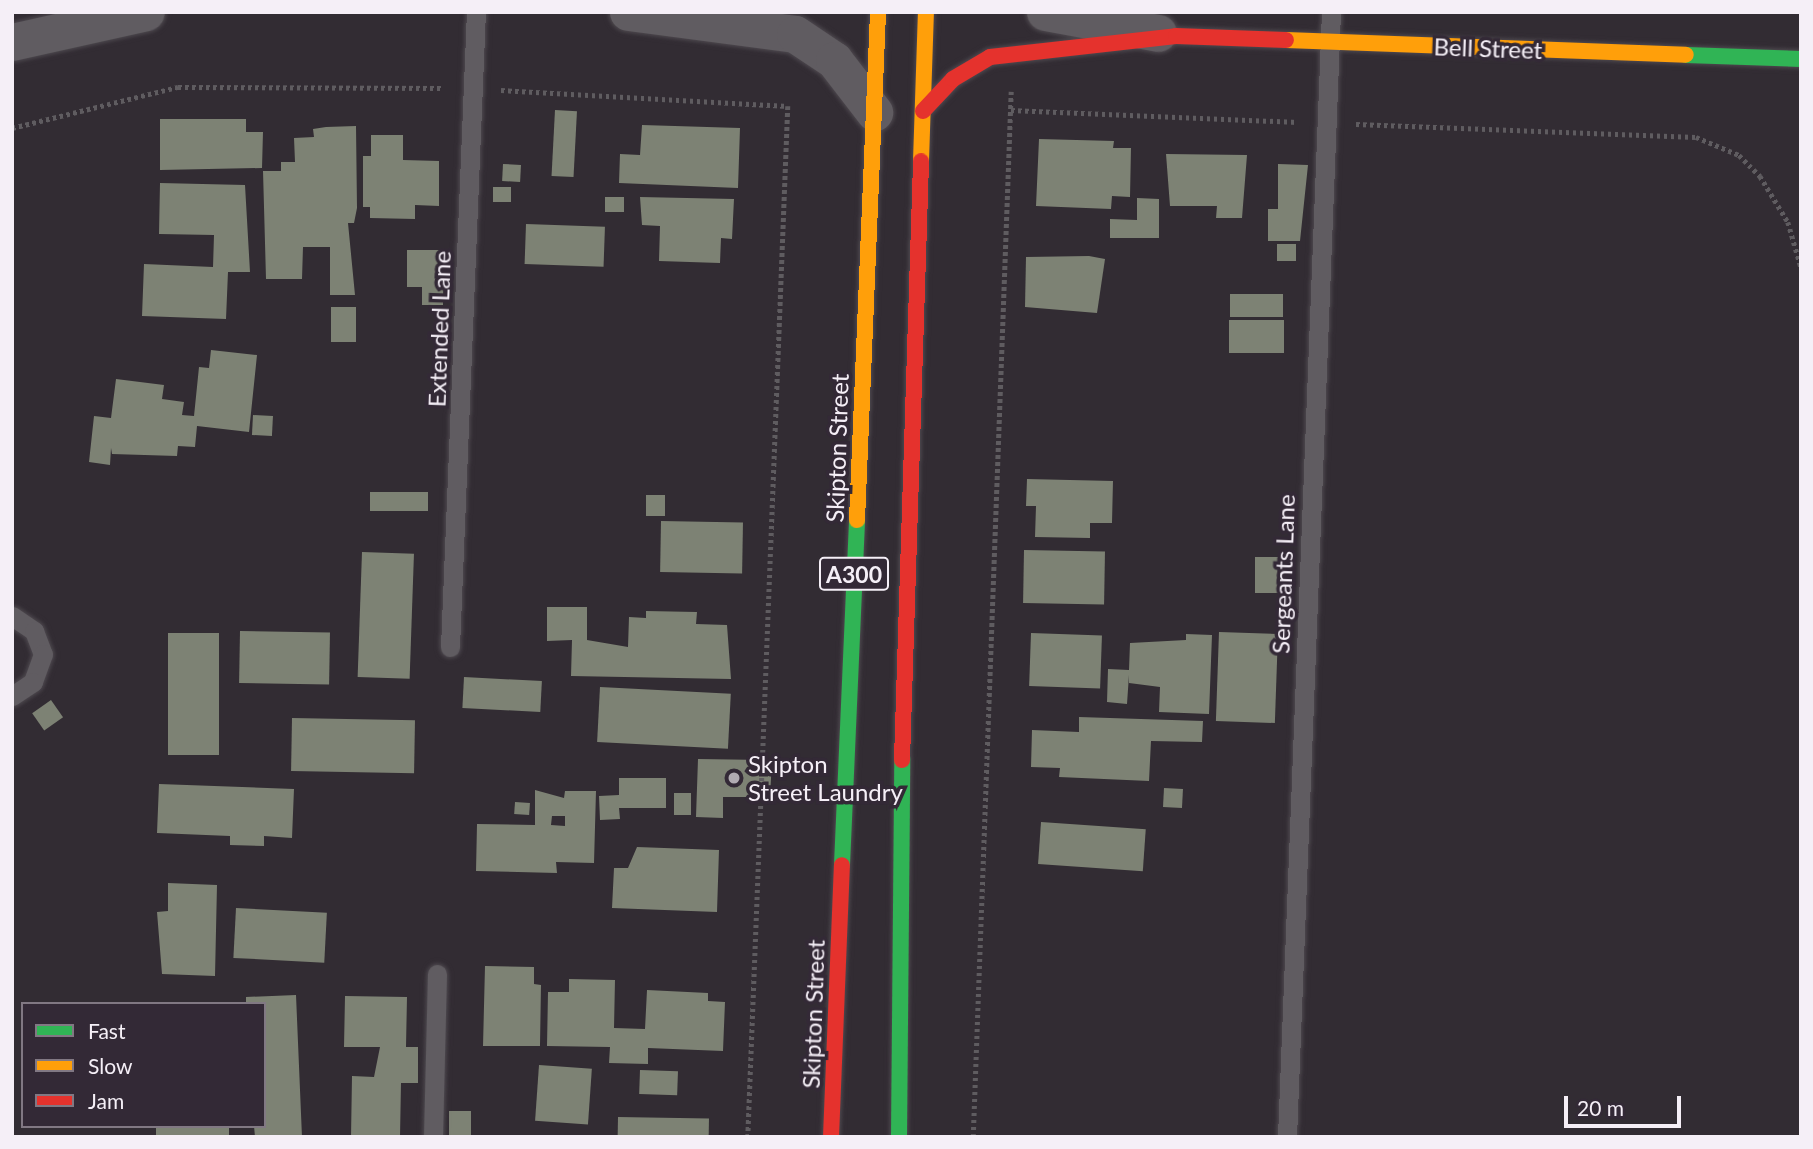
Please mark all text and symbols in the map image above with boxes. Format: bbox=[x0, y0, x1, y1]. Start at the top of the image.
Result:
street label: Bell Street bbox=[1433, 32, 1543, 64]
street label: Extended Lane bbox=[422, 250, 456, 408]
street label: Skipton Street bbox=[820, 373, 854, 523]
street label: Sergeants Lane bbox=[1266, 494, 1300, 654]
road number: A300 bbox=[819, 554, 889, 594]
place label: Skipton Street Laundry bbox=[748, 750, 903, 806]
marker: Skipton Street Laundry bbox=[726, 770, 742, 786]
street label: Skipton Street bbox=[796, 939, 830, 1089]
legend bbox=[21, 1002, 266, 1128]
text: Fast bbox=[88, 1018, 125, 1043]
text: Slow bbox=[88, 1053, 132, 1078]
scale bar bbox=[1568, 1082, 1685, 1126]
text: Jam bbox=[88, 1088, 124, 1113]
text: 20 m bbox=[1577, 1095, 1624, 1120]

